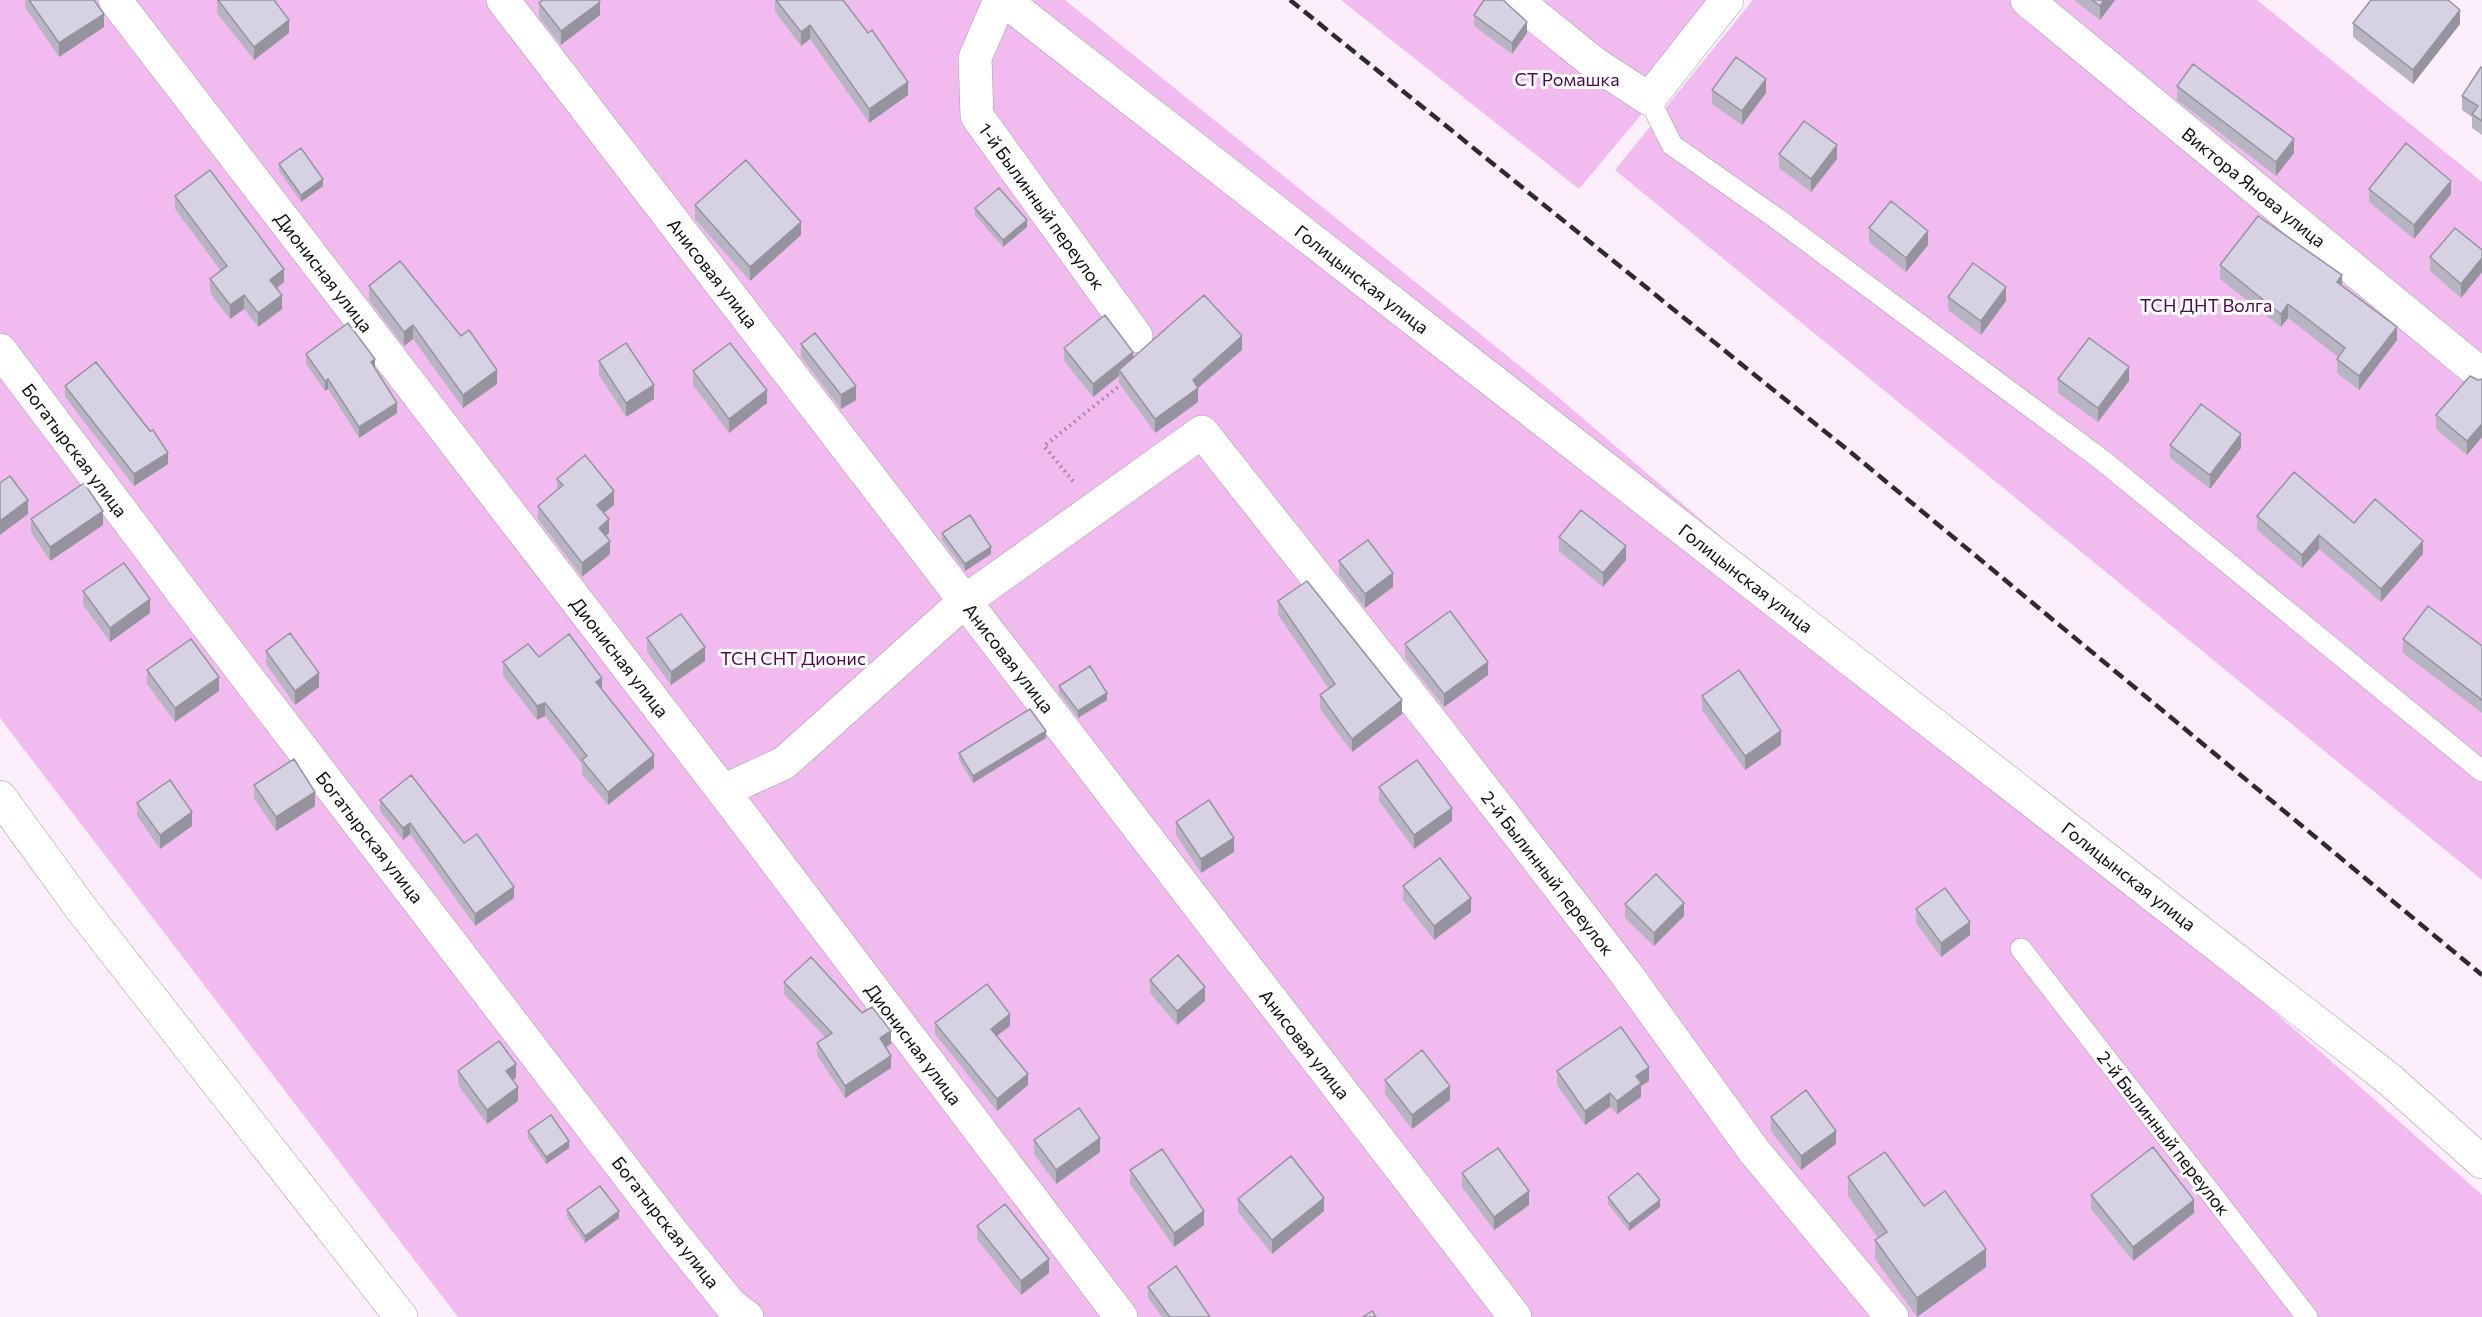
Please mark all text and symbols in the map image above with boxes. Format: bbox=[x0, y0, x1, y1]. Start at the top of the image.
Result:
park label: СТ Ромашка bbox=[1514, 68, 1620, 90]
street label: 1-й Былинный переулок bbox=[974, 118, 1110, 294]
street label: Виктора Янова улица bbox=[2178, 122, 2330, 252]
street label: Дионисная улица bbox=[270, 208, 378, 336]
street label: Анисовая улица bbox=[663, 214, 763, 332]
street label: Голицынская улица bbox=[1291, 220, 1433, 338]
park label: ТСН ДНТ Волга bbox=[2140, 294, 2272, 316]
street label: Богатырская улица bbox=[18, 379, 132, 521]
street label: Голицынская улица bbox=[1675, 519, 1817, 637]
street label: Дионисная улица bbox=[566, 593, 674, 721]
street label: Анисовая улица bbox=[959, 599, 1059, 717]
park label: ТСН СНТ Дионис bbox=[720, 647, 866, 669]
street label: Богатырская улица bbox=[312, 767, 428, 907]
street label: 2-й Былинный переулок bbox=[1477, 786, 1619, 960]
street label: Голицынская улица bbox=[2058, 817, 2200, 935]
street label: Дионисная улица bbox=[861, 979, 967, 1109]
street label: Анисовая улица bbox=[1255, 985, 1355, 1103]
street label: 2-й Былинный переулок bbox=[2093, 1046, 2235, 1220]
street label: Богатырская улица bbox=[608, 1152, 724, 1292]

